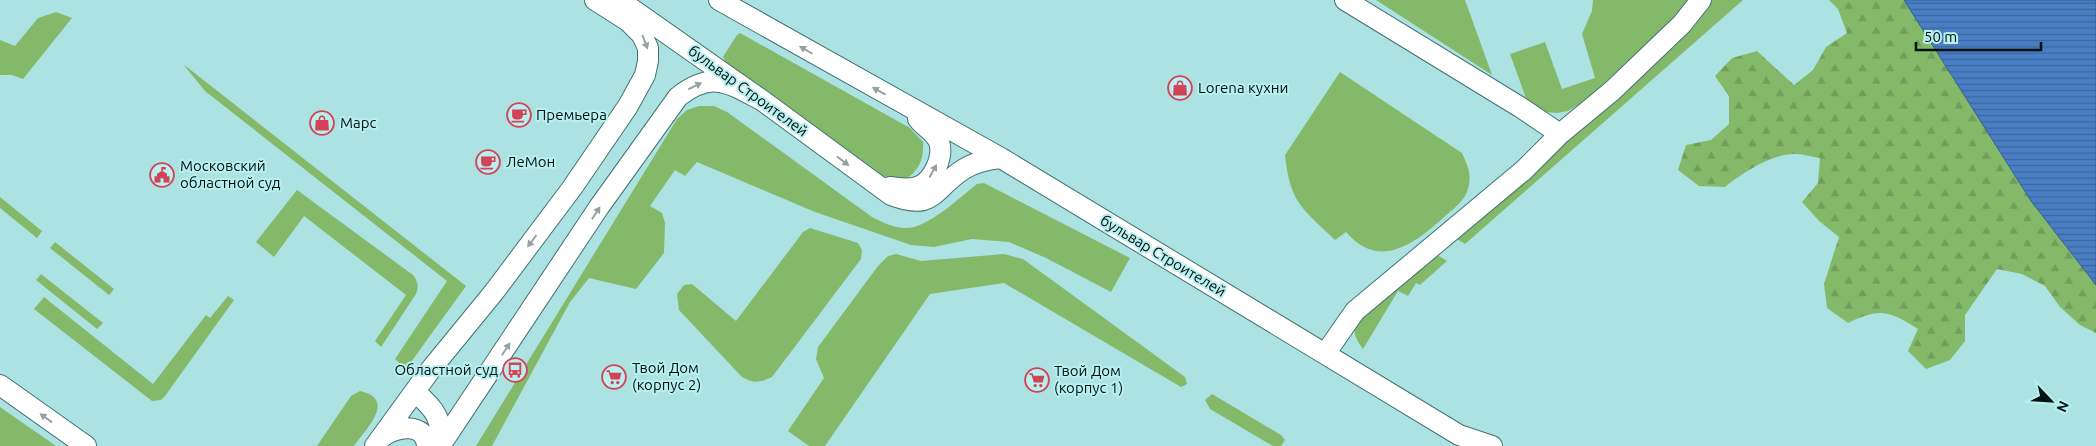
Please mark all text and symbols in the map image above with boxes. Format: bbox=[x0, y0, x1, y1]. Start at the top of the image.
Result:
scale bar bbox=[1916, 20, 2041, 52]
text: 50 m bbox=[1924, 28, 1957, 45]
one-way arrow bbox=[641, 35, 649, 49]
street label: бульвар Строителей bbox=[685, 42, 811, 140]
one-way arrow bbox=[800, 45, 813, 54]
shop icon: Lorena кухни bbox=[1167, 75, 1193, 101]
place label: Lorena кухни bbox=[1198, 79, 1289, 96]
one-way arrow bbox=[687, 82, 702, 90]
one-way arrow bbox=[871, 87, 886, 95]
cafe icon: Премьера bbox=[506, 102, 532, 128]
place label: Премьера bbox=[536, 106, 607, 123]
shop icon: Марс bbox=[309, 110, 335, 136]
place label: Марс bbox=[340, 114, 377, 131]
cafe icon: ЛеМон bbox=[475, 149, 501, 175]
place label: ЛеМон bbox=[506, 153, 555, 170]
one-way arrow bbox=[836, 156, 850, 166]
place label: Московский областной суд bbox=[180, 157, 281, 191]
public building icon: Московский областной суд bbox=[149, 162, 175, 188]
one-way arrow bbox=[929, 164, 938, 177]
one-way arrow bbox=[591, 206, 600, 220]
street label: бульвар Строителей bbox=[1097, 211, 1229, 300]
one-way arrow bbox=[527, 234, 538, 247]
one-way arrow bbox=[501, 342, 511, 355]
bus stop icon: Областной суд bbox=[502, 357, 528, 383]
place label: Твой Дом (корпус 2) bbox=[632, 359, 701, 393]
place label: Областной суд bbox=[394, 361, 498, 378]
place label: Твой Дом (корпус 1) bbox=[1054, 362, 1123, 396]
supermarket icon: Твой Дом (корпус 2) bbox=[601, 364, 627, 390]
supermarket icon: Твой Дом (корпус 1) bbox=[1024, 367, 1050, 393]
north arrow bbox=[2026, 376, 2076, 426]
text: N bbox=[2053, 398, 2072, 415]
one-way arrow bbox=[39, 413, 53, 423]

